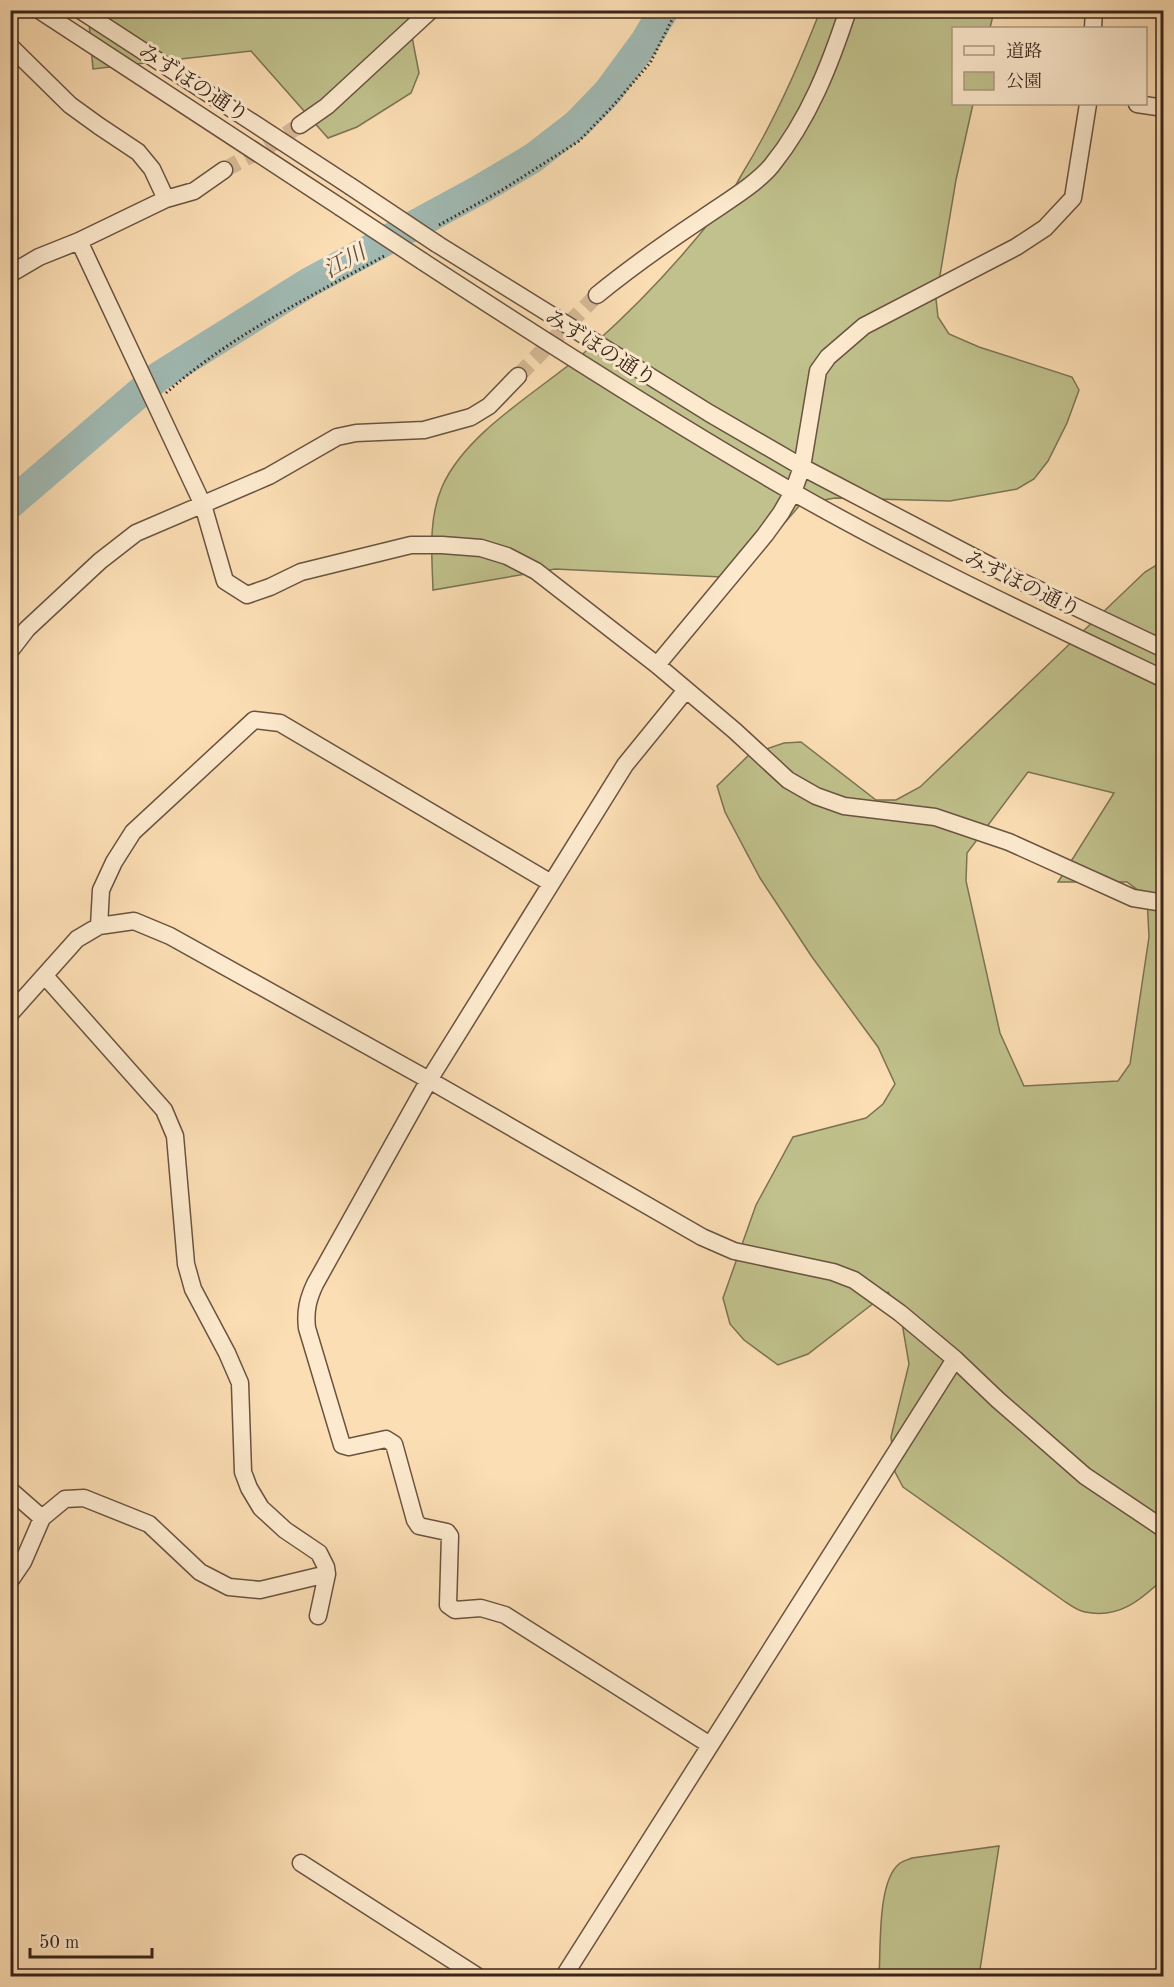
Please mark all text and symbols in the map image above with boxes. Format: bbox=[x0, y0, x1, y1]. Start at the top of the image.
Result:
legend bbox=[952, 27, 1147, 105]
street label: みずほの通り bbox=[134, 39, 253, 127]
text: 道路 bbox=[1006, 41, 1042, 61]
text: 公園 bbox=[1006, 72, 1042, 91]
water label: 江川 bbox=[319, 239, 371, 282]
street label: みずほの通り bbox=[541, 305, 660, 391]
street label: みずほの通り bbox=[961, 546, 1084, 622]
scale bar bbox=[30, 1921, 152, 1959]
text: 50 m bbox=[39, 1934, 79, 1952]

